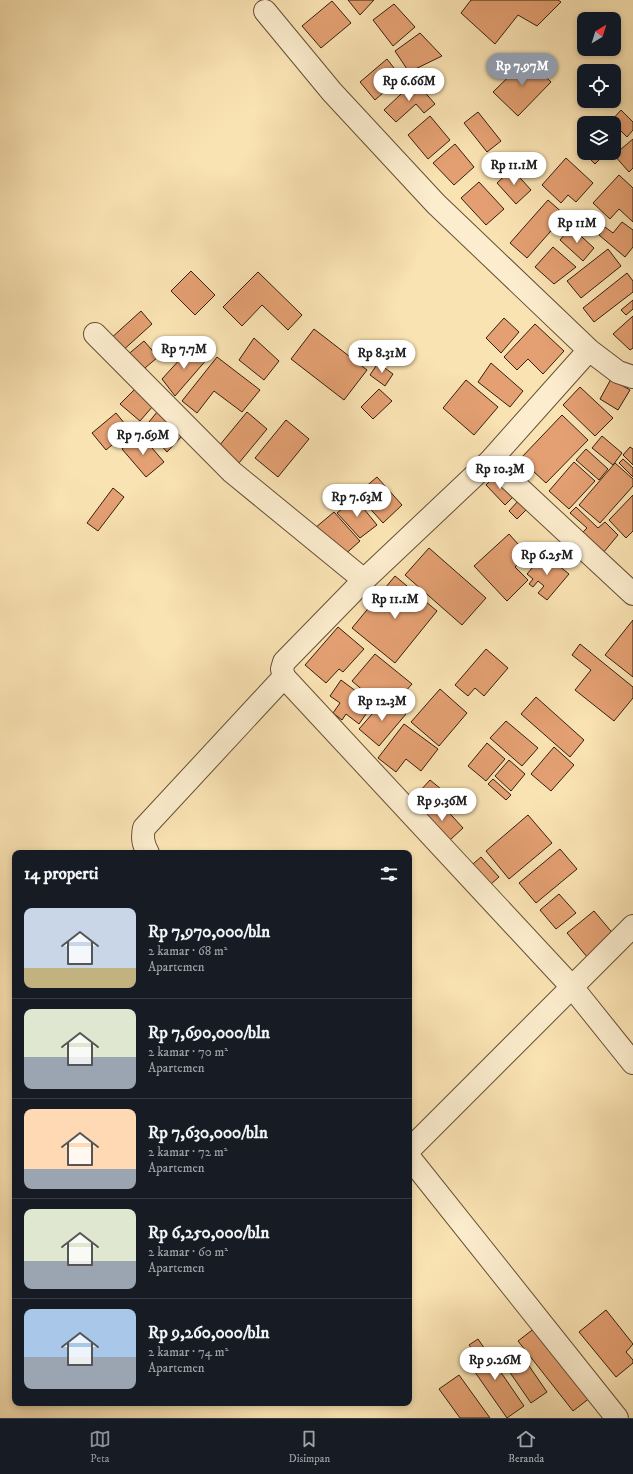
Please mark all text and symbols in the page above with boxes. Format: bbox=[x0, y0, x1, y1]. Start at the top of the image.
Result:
north arrow bbox=[577, 12, 621, 56]
map controls bbox=[577, 12, 621, 160]
pin: Rp 7.97M bbox=[481, 53, 563, 87]
text: Rp 7.97M bbox=[495, 58, 549, 74]
button: locate bbox=[577, 64, 621, 108]
pin: Rp 6.66M bbox=[368, 68, 450, 102]
text: Rp 6.66M bbox=[382, 73, 436, 89]
button: layers bbox=[577, 116, 621, 160]
pin: Rp 11.1M bbox=[473, 152, 555, 186]
text: Rp 11.1M bbox=[490, 157, 538, 173]
pin: Rp 11M bbox=[544, 210, 610, 244]
text: Rp 11M bbox=[557, 215, 597, 231]
pin: Rp 7.7M bbox=[147, 336, 221, 370]
pin: Rp 8.31M bbox=[341, 340, 423, 374]
text: Rp 7.7M bbox=[161, 341, 207, 357]
text: Rp 8.31M bbox=[357, 345, 407, 361]
pin: Rp 7.69M bbox=[102, 422, 184, 456]
text: Rp 7.69M bbox=[117, 427, 169, 443]
pin: Rp 10.3M bbox=[459, 456, 541, 490]
text: Rp 10.3M bbox=[475, 461, 525, 477]
pin: Rp 7.63M bbox=[316, 484, 398, 518]
text: Rp 7.63M bbox=[331, 489, 383, 505]
pin: Rp 6.25M bbox=[506, 542, 588, 576]
text: Rp 6.25M bbox=[521, 547, 573, 563]
pin: Rp 11.1M bbox=[354, 586, 436, 620]
text: Rp 11.1M bbox=[371, 591, 419, 607]
pin: Rp 12.3M bbox=[341, 688, 423, 722]
text: Rp 12.3M bbox=[357, 693, 407, 709]
pin: Rp 9.36M bbox=[401, 788, 483, 822]
text: Rp 9.36M bbox=[416, 793, 468, 809]
text: 14 properti bbox=[24, 863, 98, 885]
icon: filters bbox=[378, 863, 400, 885]
text: Rp 7,970,000/bln bbox=[148, 921, 270, 943]
icon: home bbox=[56, 924, 104, 972]
text: 2 kamar · 68 m² bbox=[148, 943, 228, 959]
text: Apartemen bbox=[148, 959, 205, 975]
text: Rp 7,690,000/bln bbox=[148, 1022, 270, 1044]
icon: home bbox=[56, 1025, 104, 1073]
text: 2 kamar · 70 m² bbox=[148, 1044, 228, 1060]
text: Apartemen bbox=[148, 1060, 205, 1076]
text: Rp 7,630,000/bln bbox=[148, 1122, 268, 1144]
icon: home bbox=[56, 1125, 104, 1173]
text: 2 kamar · 72 m² bbox=[148, 1144, 228, 1160]
text: Apartemen bbox=[148, 1160, 205, 1176]
text: Rp 6,250,000/bln bbox=[148, 1222, 269, 1244]
icon: home bbox=[56, 1225, 104, 1273]
text: 2 kamar · 60 m² bbox=[148, 1244, 228, 1260]
text: Apartemen bbox=[148, 1260, 205, 1276]
text: Rp 9,260,000/bln bbox=[148, 1322, 269, 1344]
icon: home bbox=[56, 1325, 104, 1373]
text: 2 kamar · 74 m² bbox=[148, 1344, 228, 1360]
pin: Rp 9.26M bbox=[454, 1347, 536, 1381]
text: Rp 9.26M bbox=[469, 1352, 521, 1368]
text: Apartemen bbox=[148, 1360, 205, 1376]
tab: Peta bbox=[89, 1428, 111, 1466]
tab: Disimpan bbox=[289, 1428, 330, 1466]
tab: Beranda bbox=[508, 1428, 544, 1466]

